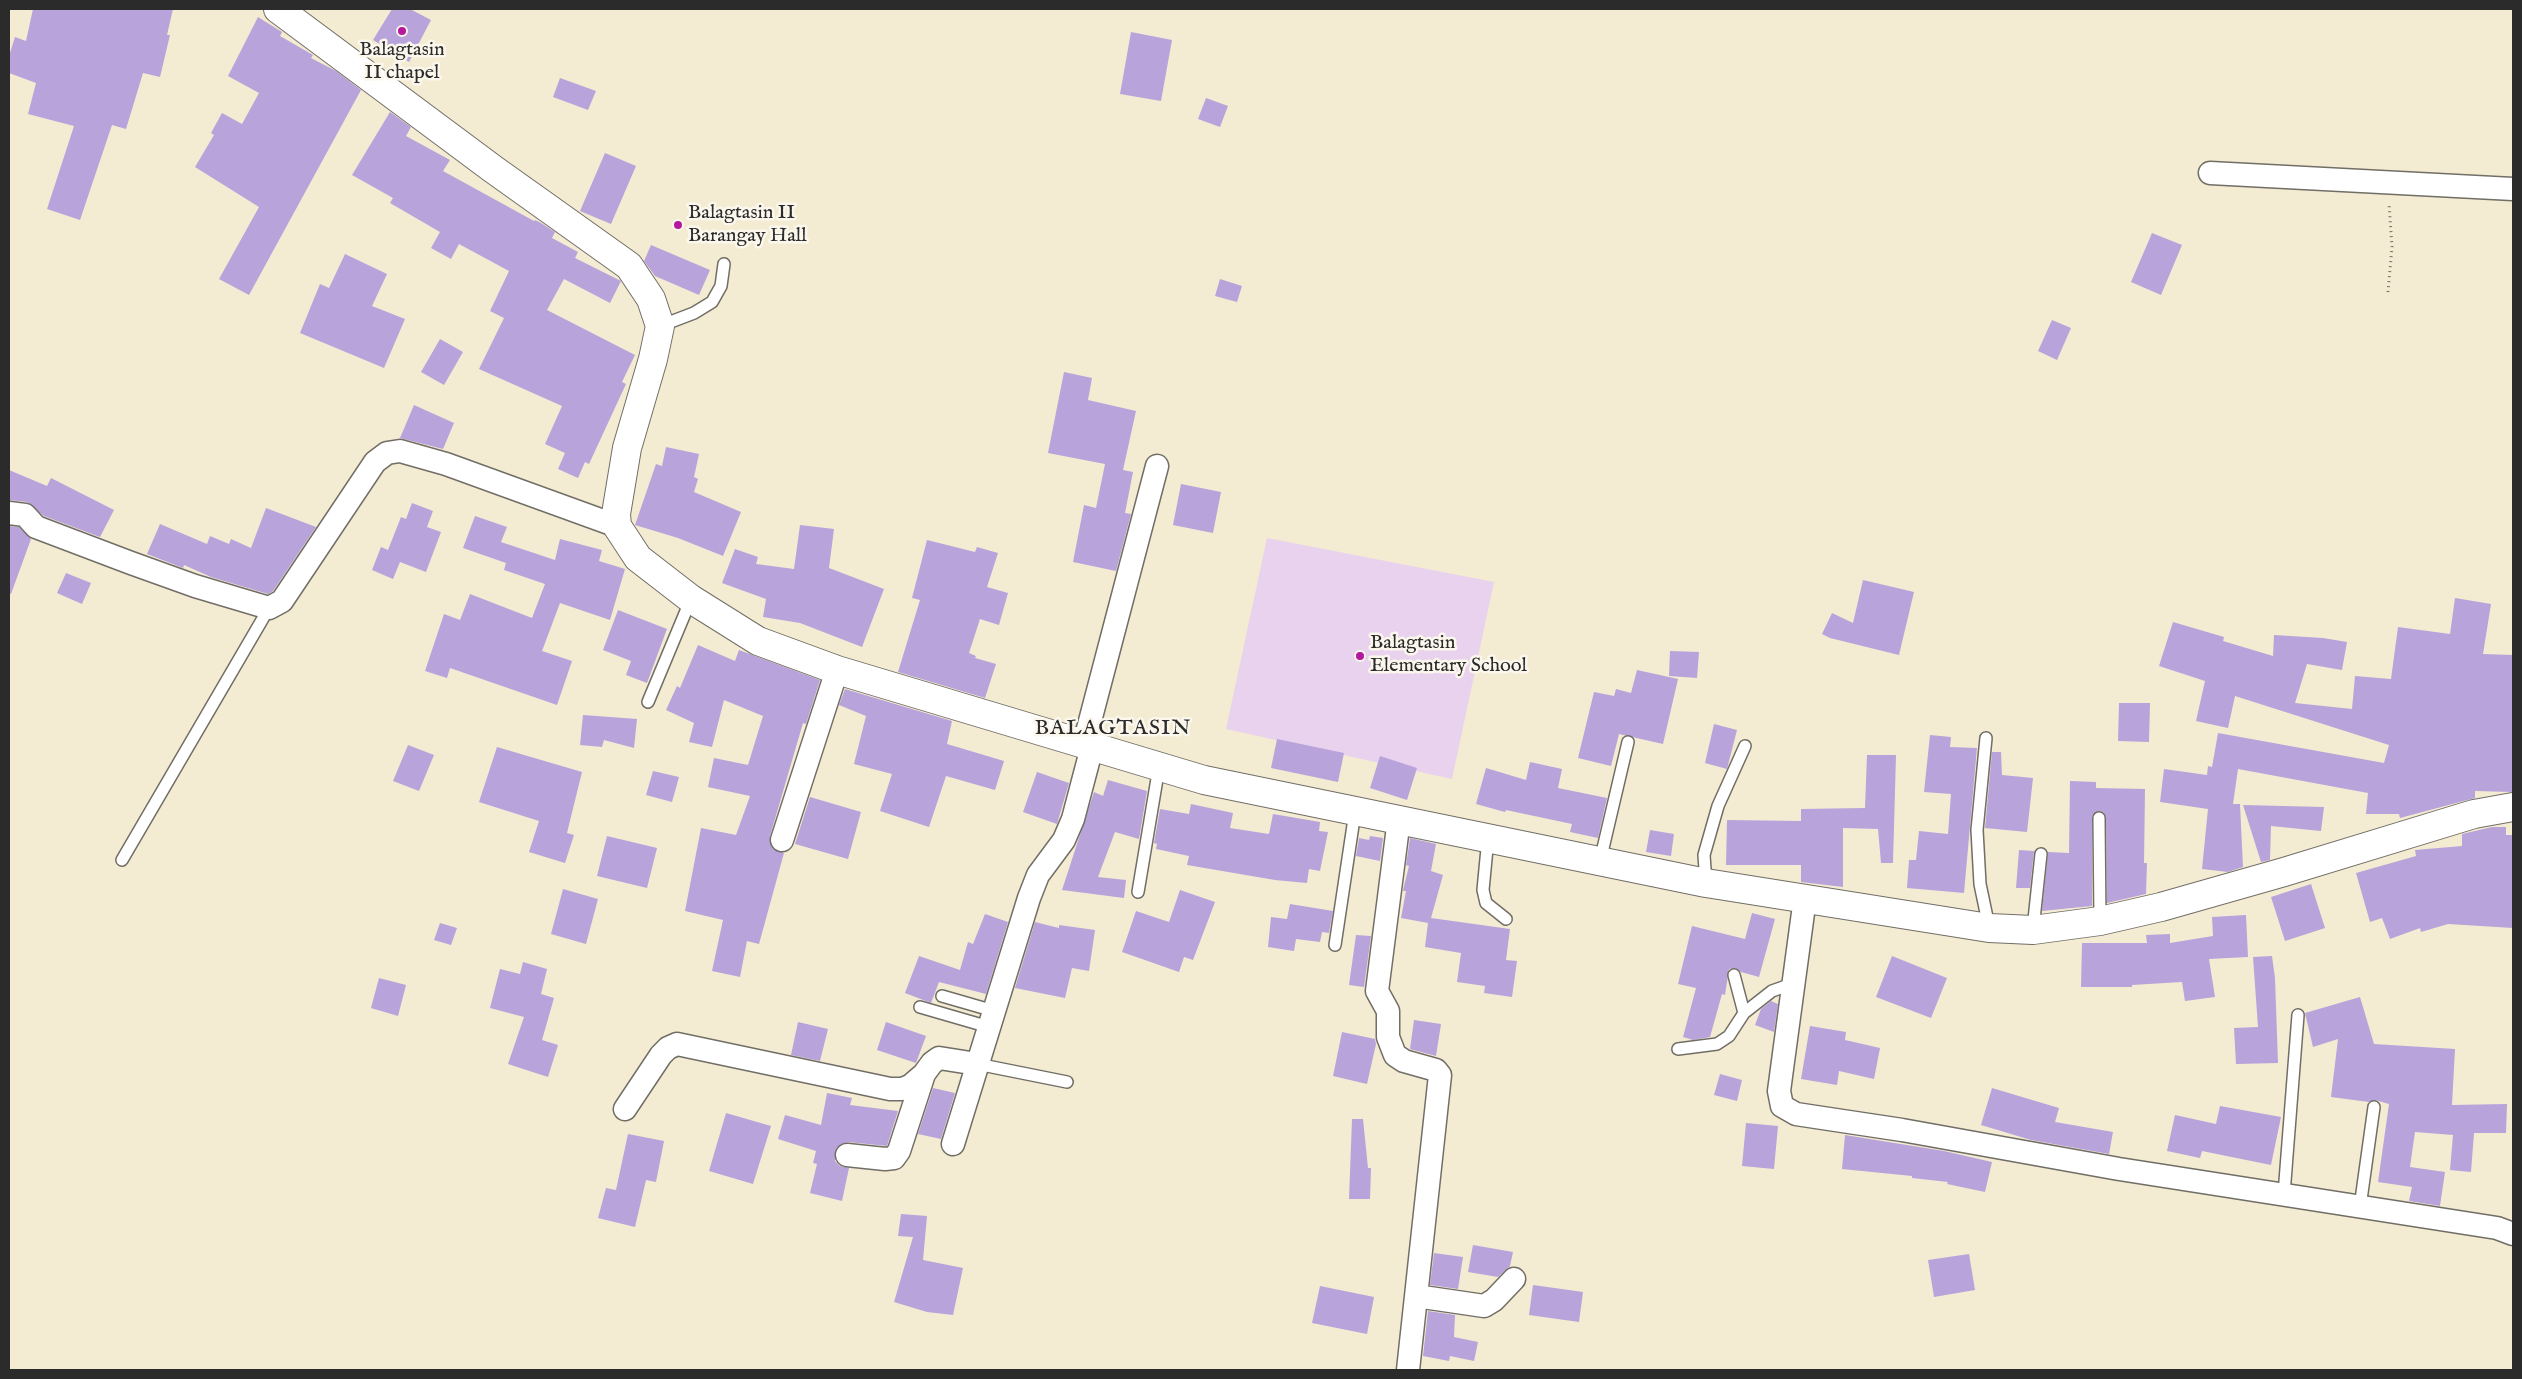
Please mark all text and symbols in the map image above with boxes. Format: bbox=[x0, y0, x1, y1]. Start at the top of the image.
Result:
marker: Balagtasin II chapel bbox=[396, 25, 408, 37]
place label: Balagtasin II chapel bbox=[359, 39, 445, 86]
place label: Balagtasin II Barangay Hall bbox=[688, 202, 807, 249]
marker: Balagtasin II Barangay Hall bbox=[672, 219, 684, 231]
place label: Balagtasin Elementary School bbox=[1370, 632, 1527, 679]
marker: Balagtasin Elementary School bbox=[1354, 650, 1366, 662]
district label: BALAGTASIN bbox=[1033, 716, 1193, 742]

